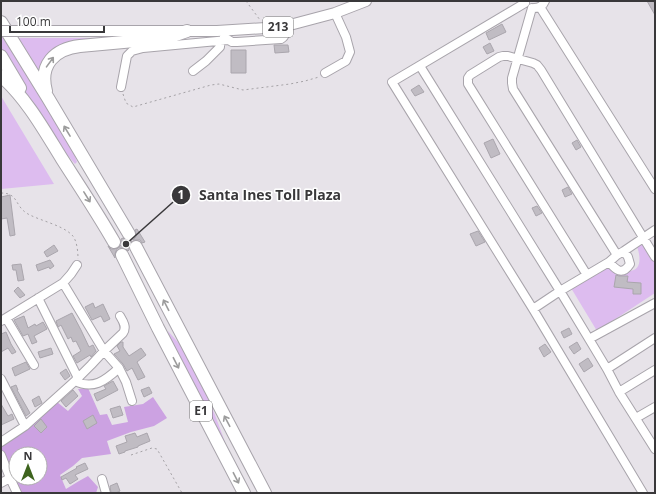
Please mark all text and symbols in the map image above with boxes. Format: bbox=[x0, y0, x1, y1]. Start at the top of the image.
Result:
scale bar bbox=[10, 8, 104, 34]
text: 100 m bbox=[16, 13, 51, 30]
road number: 213 bbox=[263, 17, 293, 37]
one-way arrow bbox=[46, 56, 54, 67]
one-way arrow bbox=[63, 126, 71, 137]
callout: Santa Ines Toll Plaza bbox=[171, 182, 349, 208]
text: Santa Ines Toll Plaza bbox=[199, 185, 341, 204]
text: 1 bbox=[178, 186, 184, 203]
one-way arrow bbox=[83, 191, 91, 202]
one-way arrow bbox=[161, 299, 169, 311]
one-way arrow bbox=[173, 357, 181, 369]
road number: E1 bbox=[190, 401, 212, 421]
one-way arrow bbox=[223, 416, 230, 428]
north arrow bbox=[8, 446, 48, 486]
text: N bbox=[24, 448, 32, 463]
one-way arrow bbox=[233, 472, 240, 484]

